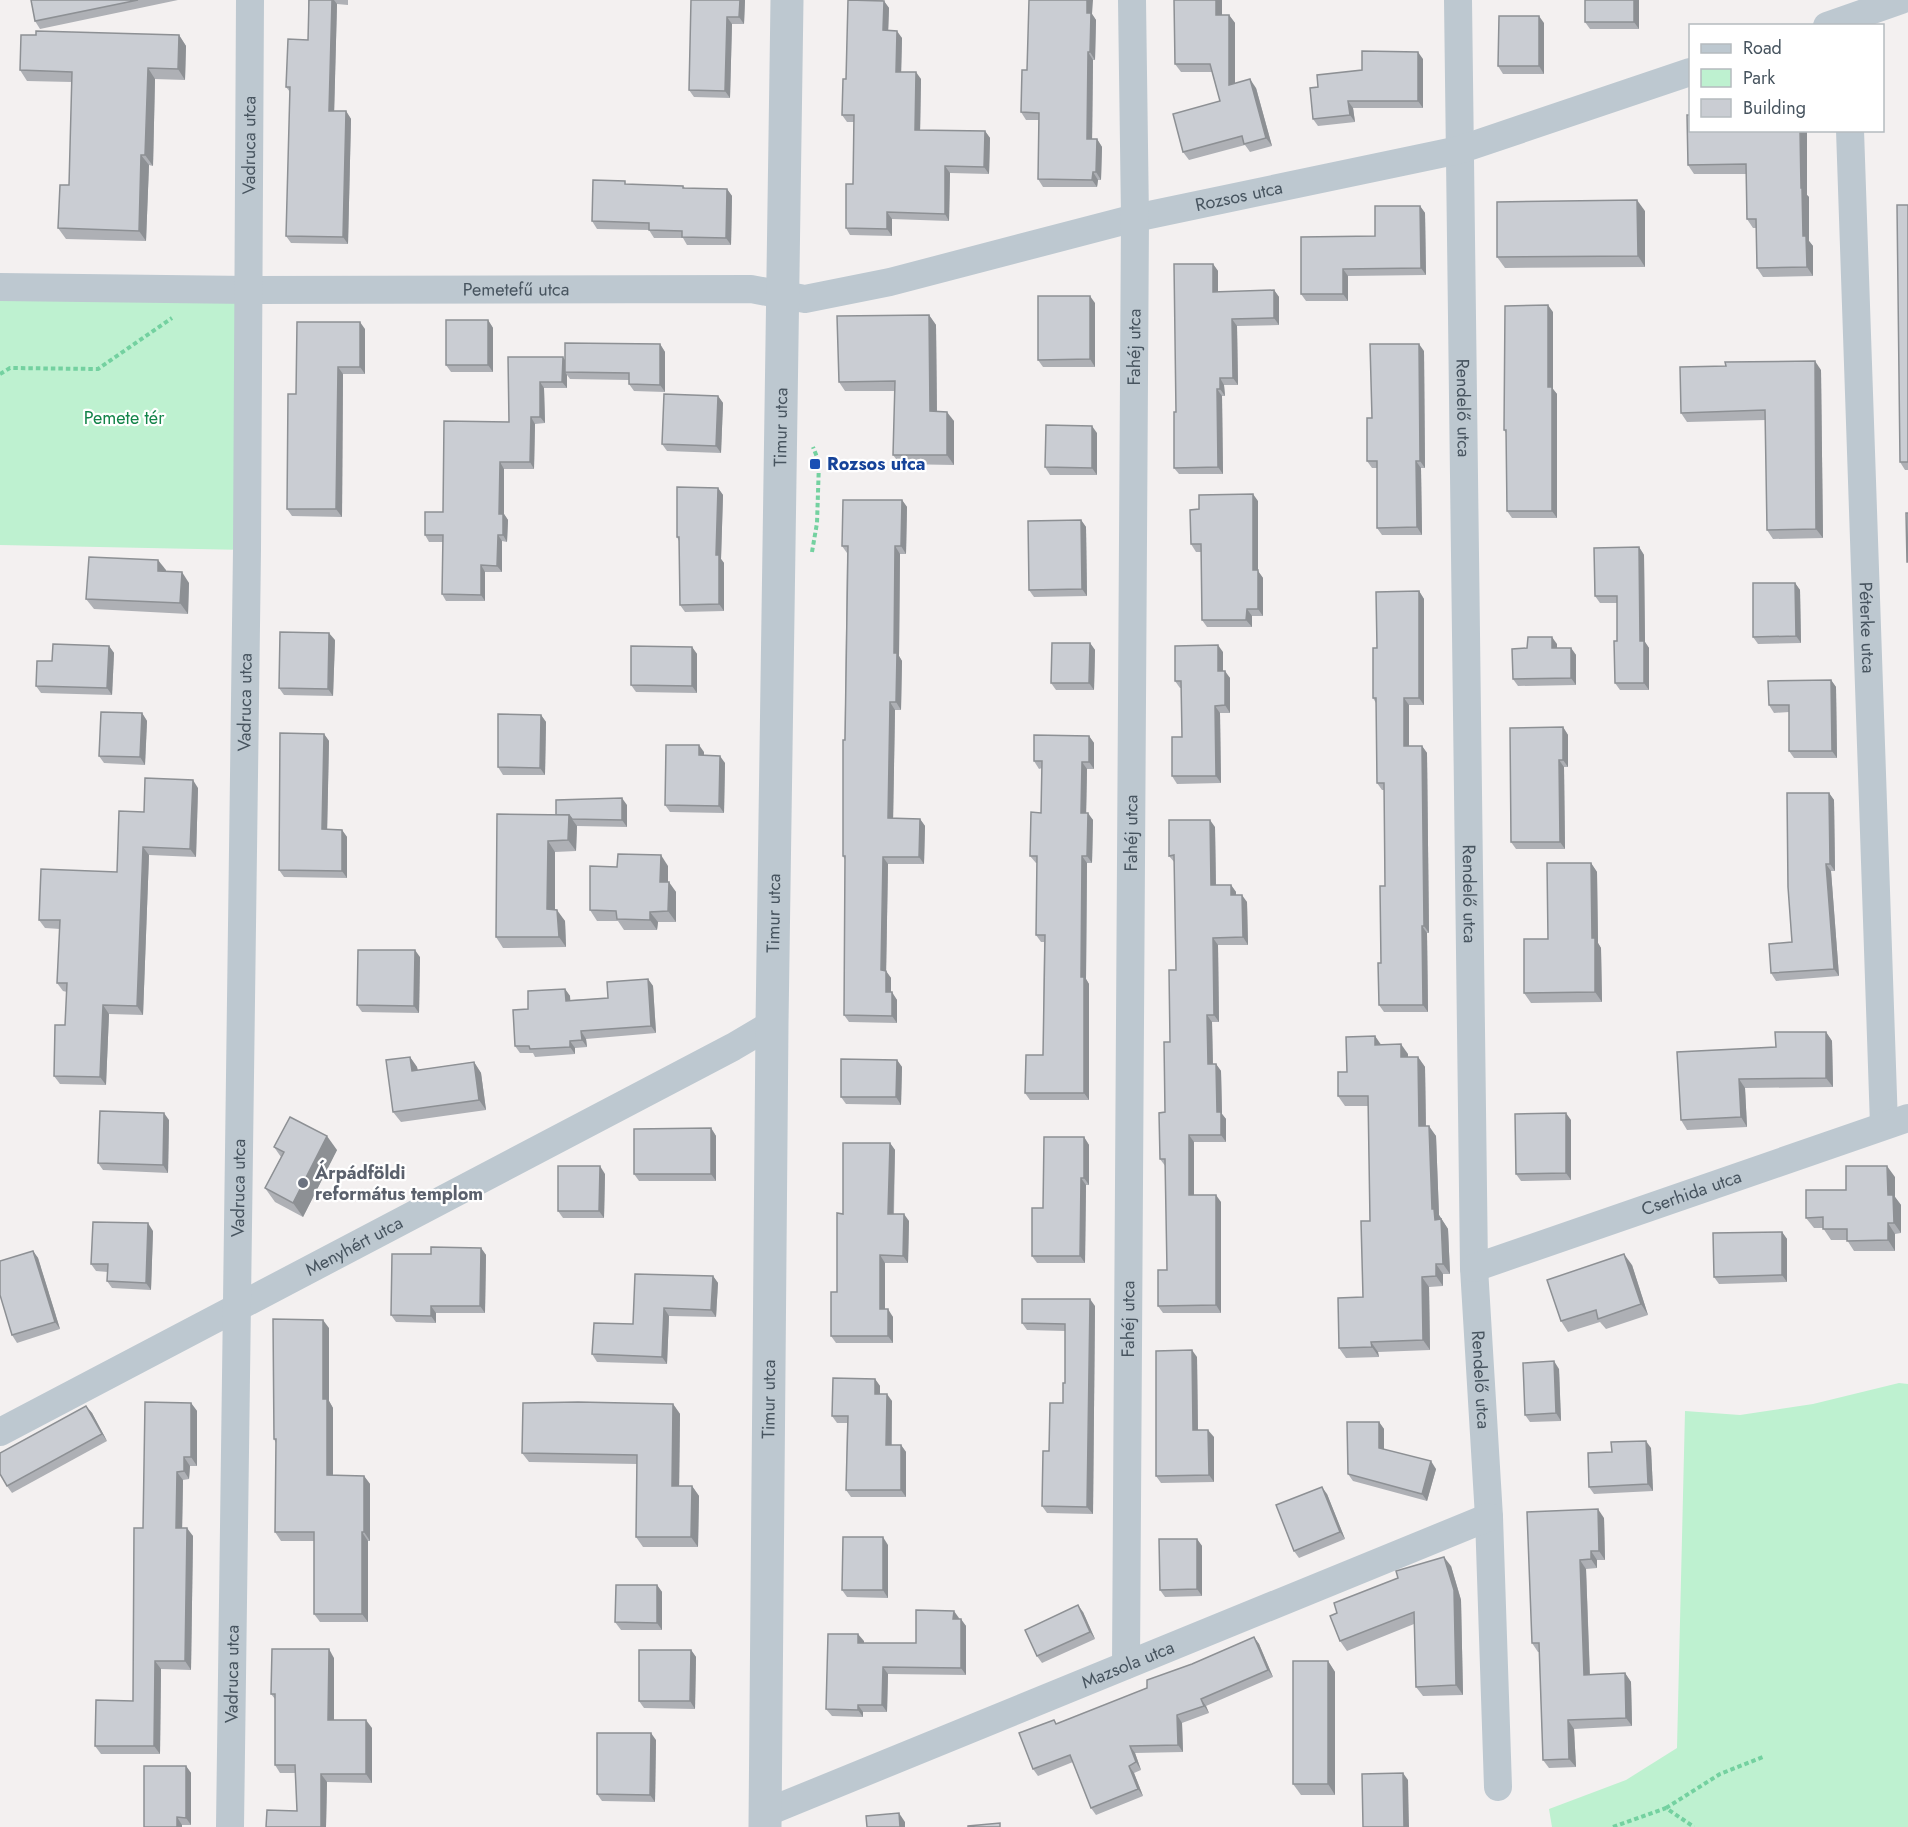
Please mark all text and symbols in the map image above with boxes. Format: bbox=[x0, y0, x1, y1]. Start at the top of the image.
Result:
legend bbox=[1689, 24, 1884, 132]
text: Road bbox=[1743, 35, 1782, 61]
text: Park bbox=[1743, 65, 1775, 91]
text: Building bbox=[1743, 95, 1806, 121]
street label: Vadruca utca bbox=[236, 96, 262, 194]
street label: Rozsos utca bbox=[1193, 174, 1285, 218]
street label: Pemetefű utca bbox=[463, 276, 569, 303]
street label: Fahéj utca bbox=[1121, 309, 1147, 386]
street label: Rendelő utca bbox=[1450, 358, 1477, 458]
street label: Timur utca bbox=[767, 387, 794, 467]
park label: Pemete tér bbox=[84, 405, 165, 431]
place label: Rozsos utca bbox=[827, 451, 926, 477]
marker: Rozsos utca bbox=[808, 457, 822, 471]
street label: Péterke utca bbox=[1852, 581, 1882, 674]
street label: Vadruca utca bbox=[231, 653, 259, 751]
street label: Fahéj utca bbox=[1118, 795, 1144, 872]
street label: Rendelő utca bbox=[1456, 844, 1483, 943]
street label: Timur utca bbox=[760, 873, 787, 953]
street label: Vadruca utca bbox=[225, 1139, 252, 1237]
place label: Árpádföldi református templom bbox=[314, 1159, 483, 1207]
street label: Cserhida utca bbox=[1638, 1163, 1745, 1222]
marker: Árpádföldi református templom bbox=[296, 1176, 310, 1190]
street label: Menyhért utca bbox=[301, 1210, 407, 1282]
street label: Fahéj utca bbox=[1115, 1281, 1141, 1358]
street label: Rendelő utca bbox=[1465, 1330, 1497, 1430]
street label: Timur utca bbox=[755, 1359, 782, 1439]
street label: Vadruca utca bbox=[218, 1625, 246, 1723]
street label: Mazsola utca bbox=[1078, 1634, 1178, 1695]

